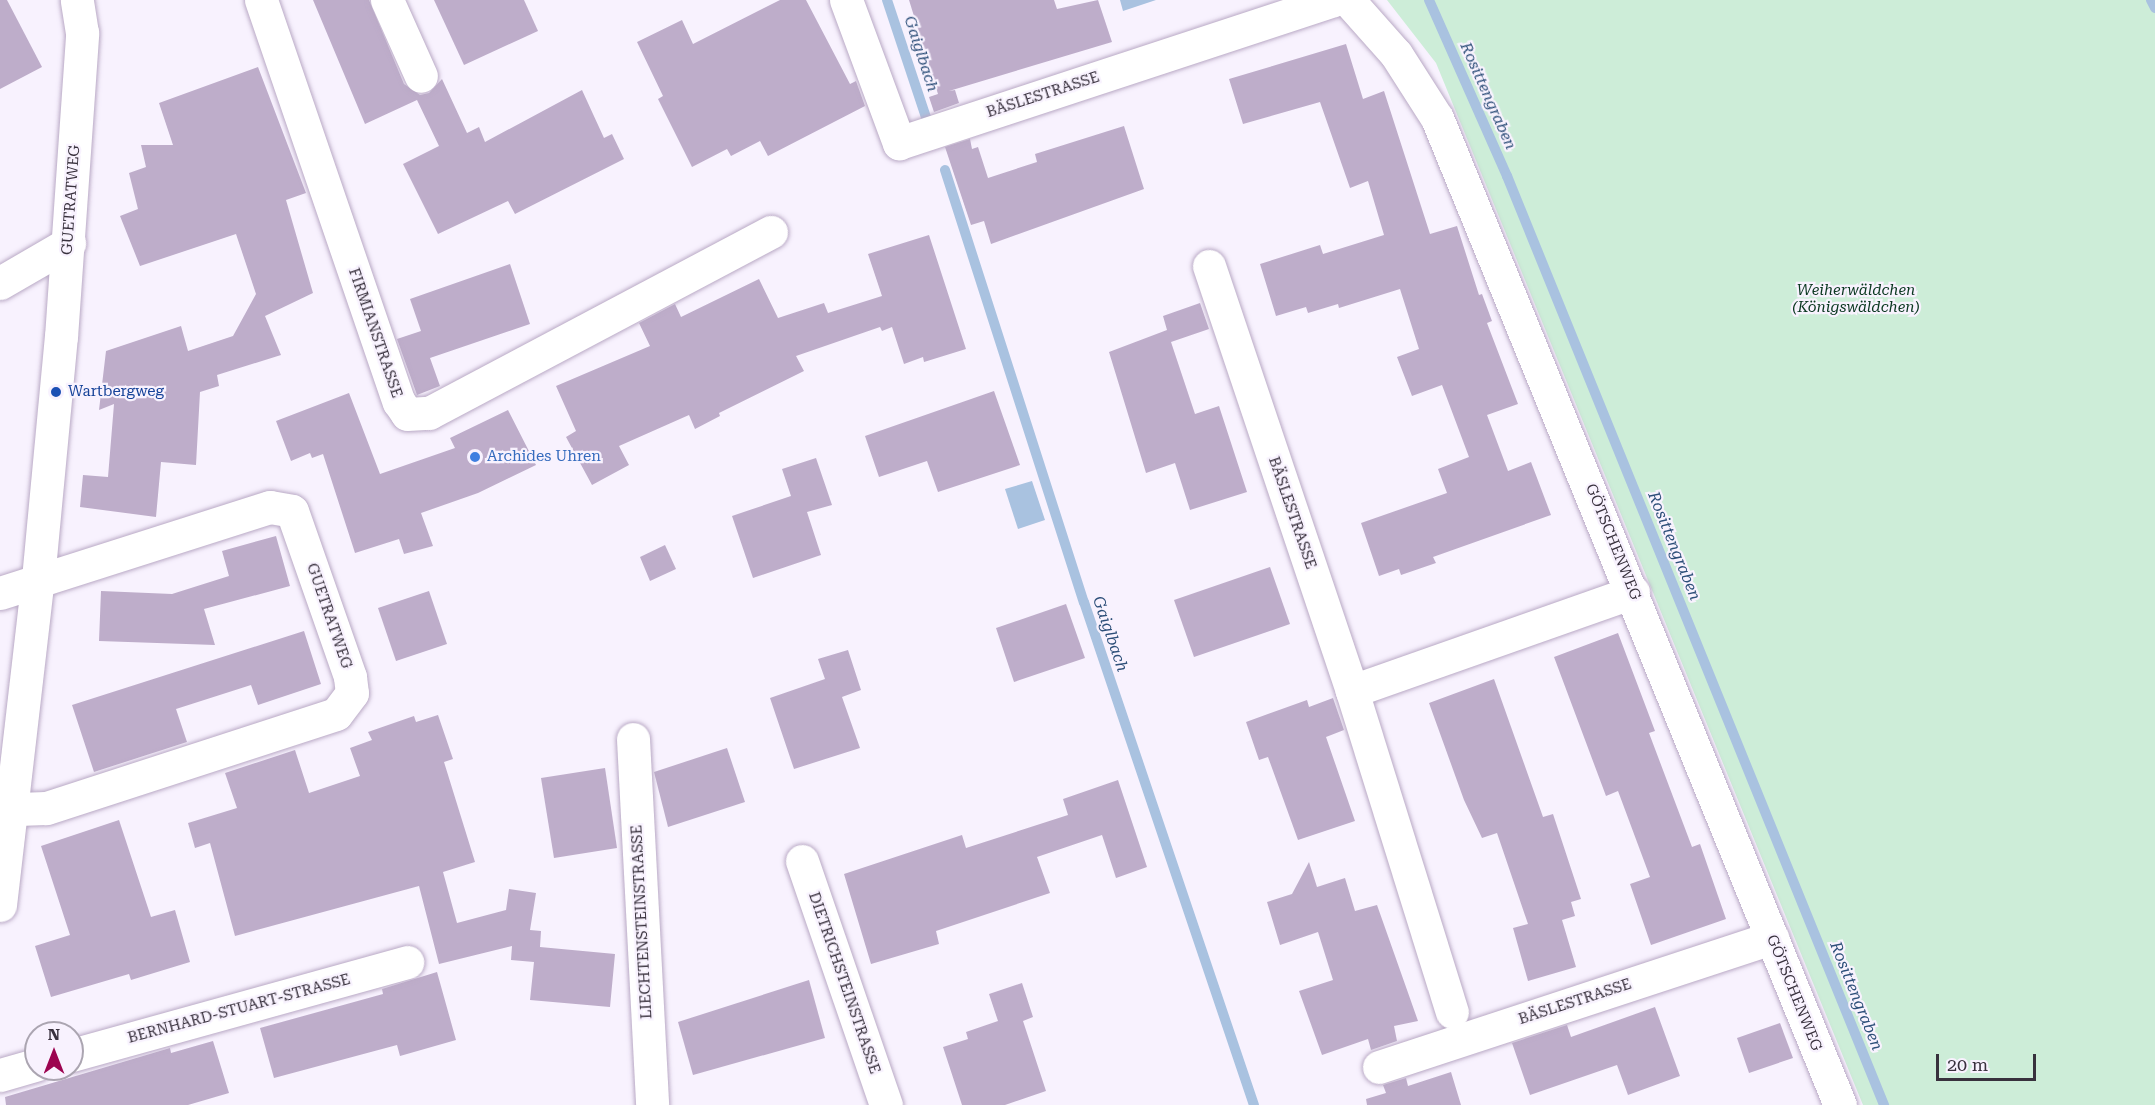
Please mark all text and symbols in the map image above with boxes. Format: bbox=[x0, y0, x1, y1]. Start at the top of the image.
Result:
water label: Gaiglbach bbox=[900, 14, 942, 94]
water label: Rosittengraben bbox=[1456, 39, 1520, 153]
street label: BÄSLESTRASSE bbox=[984, 68, 1102, 122]
street label: GUETRATWEG bbox=[58, 144, 84, 256]
street label: FIRMIANSTRASSE bbox=[344, 266, 406, 400]
park label: Weiherwäldchen (Königswäldchen) bbox=[1792, 281, 1920, 316]
place label: Wartbergweg bbox=[68, 383, 164, 401]
marker: Wartbergweg bbox=[49, 385, 63, 399]
place label: Archides Uhren bbox=[487, 448, 601, 466]
marker: Archides Uhren bbox=[468, 450, 482, 464]
street label: BÄSLESTRASSE bbox=[1264, 454, 1320, 572]
street label: GÖTSCHENWEG bbox=[1582, 481, 1644, 603]
water label: Rosittengraben bbox=[1643, 489, 1705, 603]
street label: GUETRATWEG bbox=[303, 561, 355, 671]
water label: Gaiglbach bbox=[1088, 594, 1132, 674]
street label: LIECHTENSTEINSTRASSE bbox=[628, 825, 656, 1019]
street label: DIETRICHSTEINSTRASSE bbox=[804, 890, 884, 1076]
street label: GÖTSCHENWEG bbox=[1763, 932, 1825, 1054]
water label: Rosittengraben bbox=[1825, 939, 1887, 1053]
street label: BERNHARD-STUART-STRASSE bbox=[126, 971, 352, 1047]
street label: BÄSLESTRASSE bbox=[1516, 975, 1634, 1029]
north arrow bbox=[24, 1021, 84, 1081]
text: N bbox=[48, 1025, 60, 1044]
scale bar bbox=[1939, 1042, 2040, 1080]
text: 20 m bbox=[1947, 1054, 1988, 1075]

